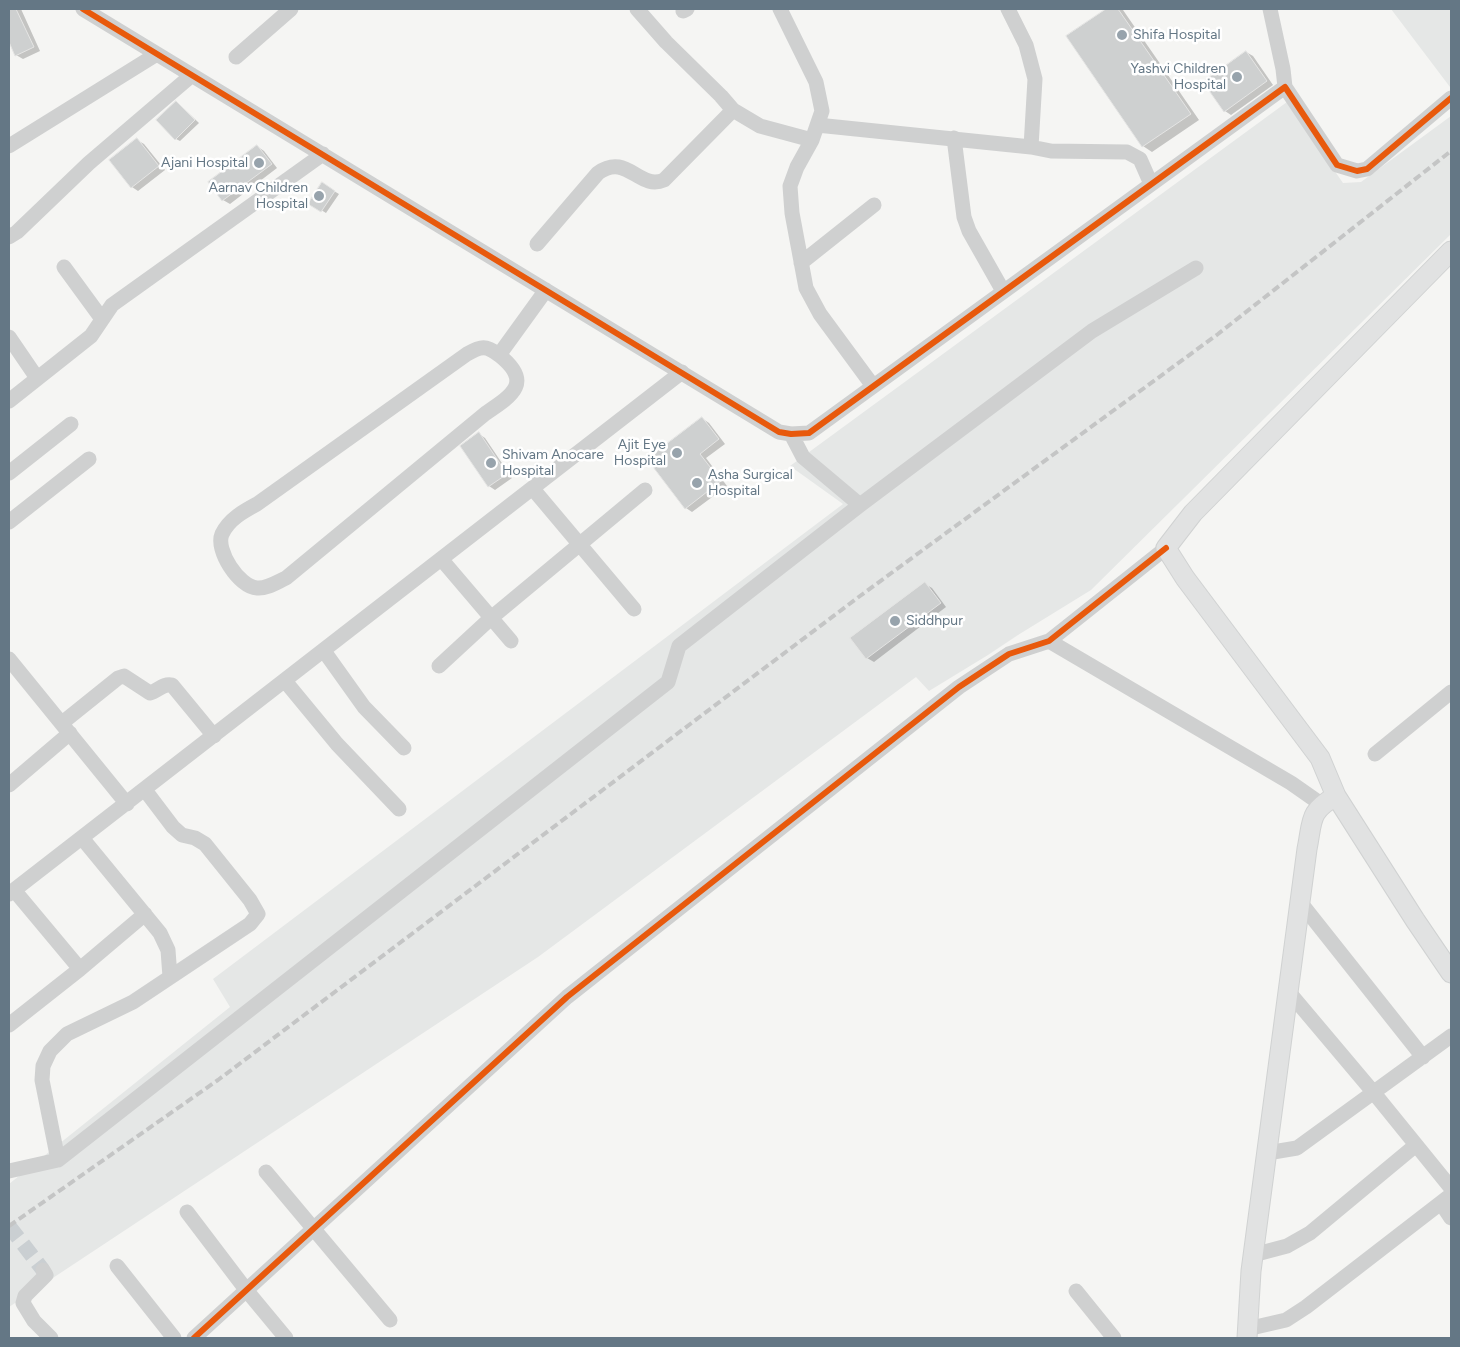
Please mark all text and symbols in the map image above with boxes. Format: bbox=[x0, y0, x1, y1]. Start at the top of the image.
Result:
place label: Shifa Hospital bbox=[1133, 27, 1221, 43]
marker: Shifa Hospital bbox=[1115, 28, 1129, 42]
place label: Yashvi Children Hospital bbox=[1130, 61, 1226, 94]
marker: Yashvi Children Hospital bbox=[1230, 70, 1244, 84]
place label: Ajani Hospital bbox=[161, 155, 248, 171]
marker: Ajani Hospital bbox=[252, 156, 266, 170]
place label: Aarnav Children Hospital bbox=[209, 180, 308, 212]
marker: Aarnav Children Hospital bbox=[312, 189, 326, 203]
place label: Ajit Eye Hospital bbox=[614, 437, 666, 470]
marker: Ajit Eye Hospital bbox=[670, 446, 684, 460]
place label: Shivam Anocare Hospital bbox=[502, 447, 604, 480]
marker: Shivam Anocare Hospital bbox=[484, 456, 498, 470]
place label: Asha Surgical Hospital bbox=[708, 467, 793, 500]
marker: Asha Surgical Hospital bbox=[690, 476, 704, 490]
place label: Siddhpur bbox=[906, 613, 963, 629]
marker: Siddhpur bbox=[888, 614, 902, 628]

